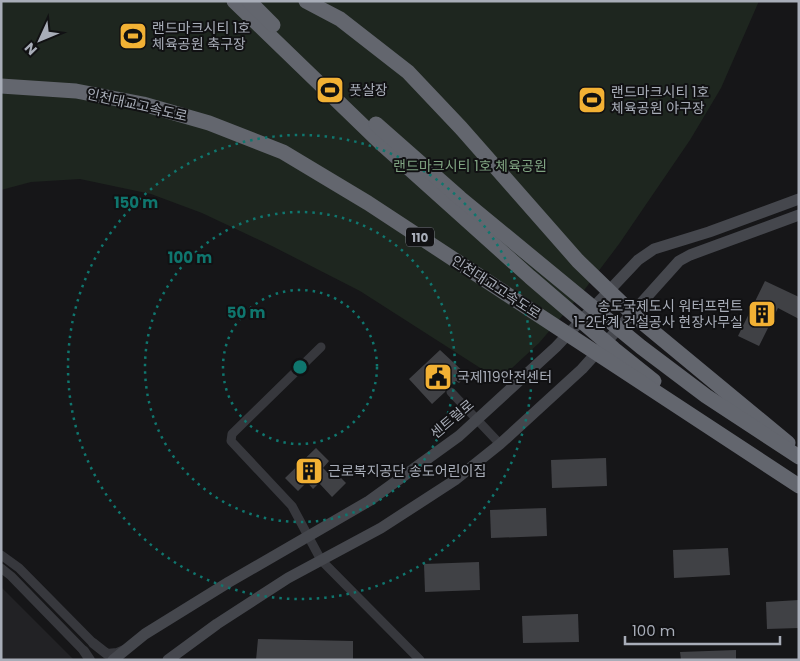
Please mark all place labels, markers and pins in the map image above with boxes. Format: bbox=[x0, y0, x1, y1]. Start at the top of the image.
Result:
place label: 랜드마크시티 1호 체육공원 축구장 bbox=[152, 18, 250, 54]
sports icon: 랜드마크시티 1호 체육공원 축구장 bbox=[118, 21, 148, 51]
sports icon: 풋살장 bbox=[315, 75, 345, 105]
place label: 풋살장 bbox=[349, 80, 388, 100]
place label: 랜드마크시티 1호 체육공원 야구장 bbox=[611, 82, 709, 118]
sports icon: 랜드마크시티 1호 체육공원 야구장 bbox=[577, 85, 607, 115]
place label: 송도국제도시 워터프런트 1-2단계 건설공사 현장사무실 bbox=[574, 296, 743, 332]
building icon: 송도국제도시 워터프런트 1-2단계 건설공사 현장사무실 bbox=[747, 299, 777, 329]
centre of rings bbox=[291, 358, 309, 376]
public building icon: 국제119안전센터 bbox=[423, 362, 453, 392]
place label: 국제119안전센터 bbox=[457, 367, 552, 387]
building icon: 근로복지공단 송도어린이집 bbox=[294, 456, 324, 486]
place label: 근로복지공단 송도어린이집 bbox=[328, 461, 486, 481]

